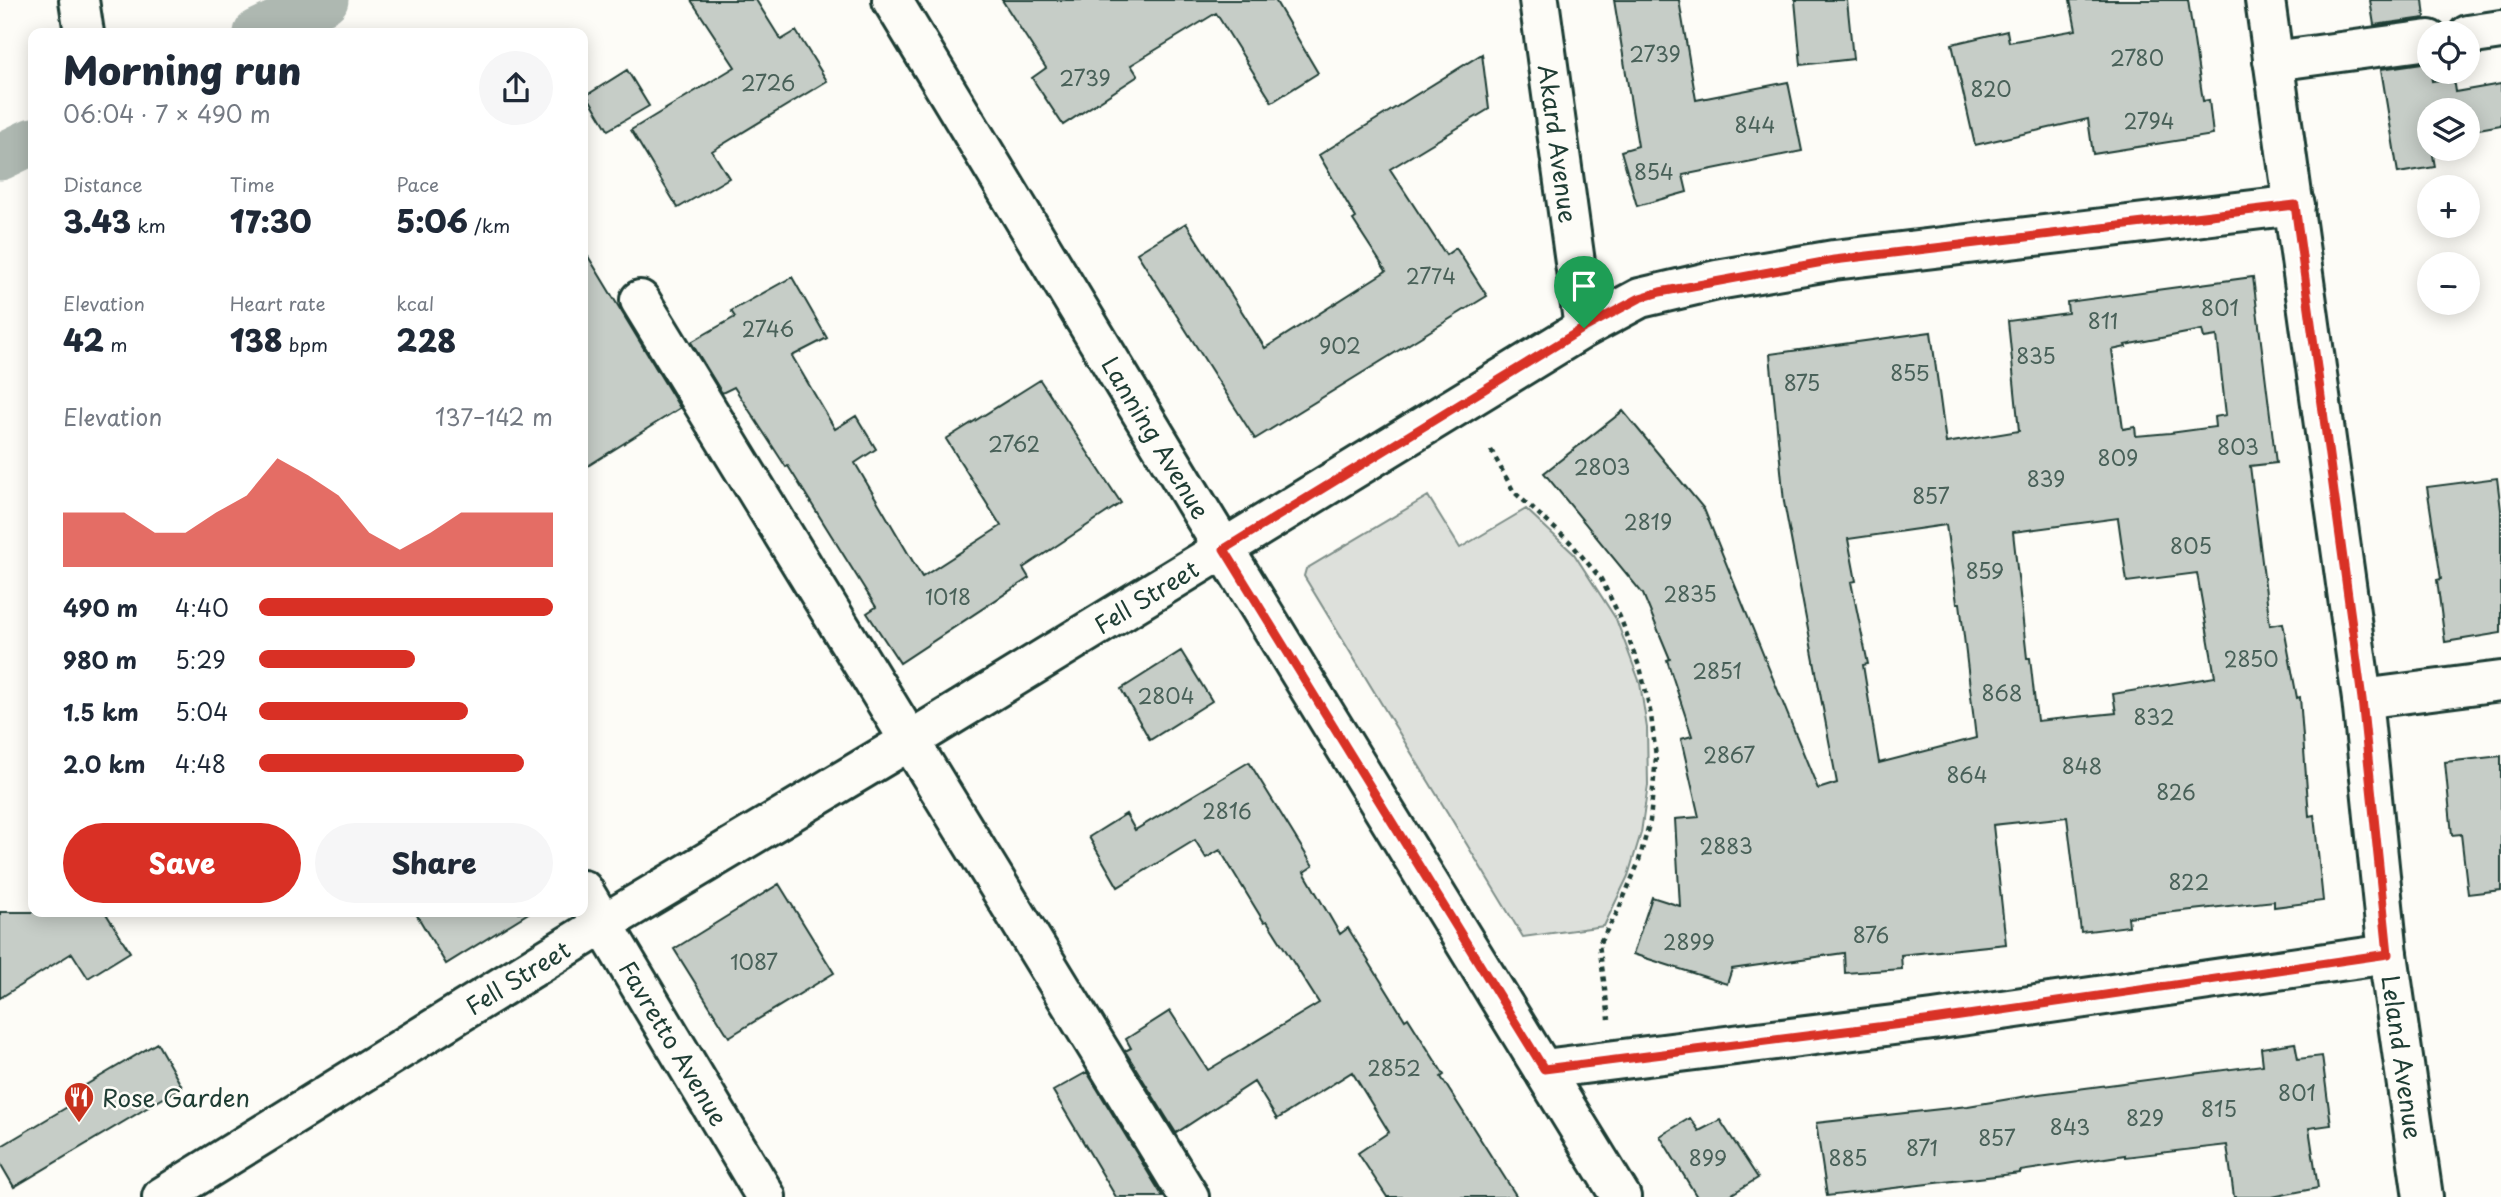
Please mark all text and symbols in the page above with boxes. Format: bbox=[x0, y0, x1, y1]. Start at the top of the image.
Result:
map controls bbox=[2417, 21, 2480, 315]
button: locate bbox=[2417, 21, 2480, 84]
house number: 2739 bbox=[1629, 37, 1681, 69]
text: Morning run bbox=[63, 41, 301, 98]
house number: 2780 bbox=[2110, 41, 2164, 73]
button: share bbox=[479, 51, 553, 125]
house number: 2739 bbox=[1059, 61, 1111, 93]
street label: Akard Avenue bbox=[1530, 62, 1587, 225]
house number: 2726 bbox=[741, 66, 795, 98]
house number: 820 bbox=[1970, 72, 2012, 104]
text: 06:04 · 7 × 490 m bbox=[63, 96, 271, 131]
button: layers bbox=[2417, 98, 2480, 161]
house number: 2794 bbox=[2123, 104, 2175, 136]
house number: 844 bbox=[1735, 108, 1775, 140]
house number: 854 bbox=[1634, 155, 1674, 187]
text: Distance bbox=[63, 170, 143, 198]
text: Time bbox=[230, 170, 275, 198]
text: Pace bbox=[396, 170, 439, 198]
button: + bbox=[2417, 175, 2480, 238]
text: 3.43 bbox=[63, 198, 131, 243]
text: 17:30 bbox=[230, 198, 312, 243]
text: 5:06 bbox=[396, 198, 468, 243]
text: km bbox=[131, 211, 166, 239]
text: /km bbox=[468, 211, 510, 239]
button: − bbox=[2417, 252, 2480, 315]
pin bbox=[1554, 256, 1614, 328]
house number: 2774 bbox=[1406, 259, 1456, 291]
icon: arrive bbox=[1565, 267, 1603, 305]
text: Elevation bbox=[63, 289, 145, 317]
text: Heart rate bbox=[230, 289, 326, 317]
text: kcal bbox=[396, 289, 434, 317]
house number: 801 bbox=[2201, 291, 2239, 323]
house number: 811 bbox=[2088, 304, 2118, 336]
house number: 2746 bbox=[742, 312, 794, 344]
text: 42 bbox=[63, 317, 104, 362]
text: 138 bbox=[230, 317, 283, 362]
text: 228 bbox=[396, 317, 456, 362]
house number: 902 bbox=[1319, 329, 1361, 361]
text: m bbox=[104, 330, 127, 358]
text: bpm bbox=[283, 330, 328, 358]
house number: 835 bbox=[2016, 339, 2056, 371]
street label: Lanning Avenue bbox=[1093, 349, 1219, 525]
house number: 855 bbox=[1890, 356, 1930, 388]
house number: 875 bbox=[1784, 366, 1820, 398]
text: Elevation bbox=[63, 399, 162, 434]
text: 137–142 m bbox=[435, 399, 553, 434]
house number: 2762 bbox=[988, 427, 1040, 459]
house number: 803 bbox=[2217, 430, 2259, 462]
house number: 809 bbox=[2098, 441, 2138, 473]
house number: 2803 bbox=[1574, 450, 1630, 482]
house number: 839 bbox=[2027, 462, 2065, 494]
house number: 857 bbox=[1912, 479, 1950, 511]
house number: 2819 bbox=[1624, 505, 1672, 537]
house number: 805 bbox=[2170, 529, 2212, 561]
street label: Fell Street bbox=[1087, 550, 1206, 642]
house number: 859 bbox=[1966, 554, 2004, 586]
house number: 2835 bbox=[1663, 577, 1717, 609]
house number: 1018 bbox=[925, 580, 971, 612]
text: 490 m bbox=[63, 590, 138, 625]
text: 4:40 bbox=[175, 590, 229, 625]
text: 980 m bbox=[63, 642, 137, 677]
text: 5:29 bbox=[175, 642, 226, 677]
house number: 2850 bbox=[2223, 642, 2279, 674]
house number: 2851 bbox=[1692, 654, 1742, 686]
house number: 868 bbox=[1982, 676, 2022, 708]
house number: 2804 bbox=[1137, 679, 1195, 711]
text: 1.5 km bbox=[63, 694, 139, 729]
text: 5:04 bbox=[175, 694, 228, 729]
house number: 832 bbox=[2133, 700, 2175, 732]
house number: 2867 bbox=[1703, 738, 1755, 770]
text: 2.0 km bbox=[63, 746, 145, 781]
text: 4:48 bbox=[175, 746, 226, 781]
house number: 848 bbox=[2062, 749, 2102, 781]
house number: 864 bbox=[1946, 758, 1988, 790]
house number: 826 bbox=[2156, 775, 2196, 807]
house number: 2816 bbox=[1202, 794, 1252, 826]
button: Save bbox=[63, 823, 301, 903]
button: Share bbox=[315, 823, 553, 903]
house number: 2883 bbox=[1699, 829, 1753, 861]
house number: 822 bbox=[2169, 865, 2209, 897]
house number: 876 bbox=[1853, 918, 1889, 950]
house number: 2899 bbox=[1663, 925, 1715, 957]
street label: Fell Street bbox=[458, 931, 577, 1023]
house number: 1087 bbox=[730, 945, 778, 977]
street label: Favretto Avenue bbox=[611, 953, 737, 1132]
street label: Leland Avenue bbox=[2373, 972, 2432, 1141]
house number: 2852 bbox=[1367, 1051, 1421, 1083]
house number: 801 bbox=[2278, 1076, 2316, 1108]
place label: Rose Garden bbox=[102, 1079, 250, 1115]
restaurant icon: Rose Garden bbox=[62, 1080, 96, 1124]
house number: 815 bbox=[2201, 1092, 2237, 1124]
house number: 829 bbox=[2126, 1101, 2164, 1133]
house number: 843 bbox=[2050, 1110, 2090, 1142]
house number: 857 bbox=[1978, 1121, 2016, 1153]
house number: 871 bbox=[1906, 1131, 1938, 1163]
house number: 899 bbox=[1689, 1141, 1727, 1173]
house number: 885 bbox=[1829, 1141, 1867, 1173]

